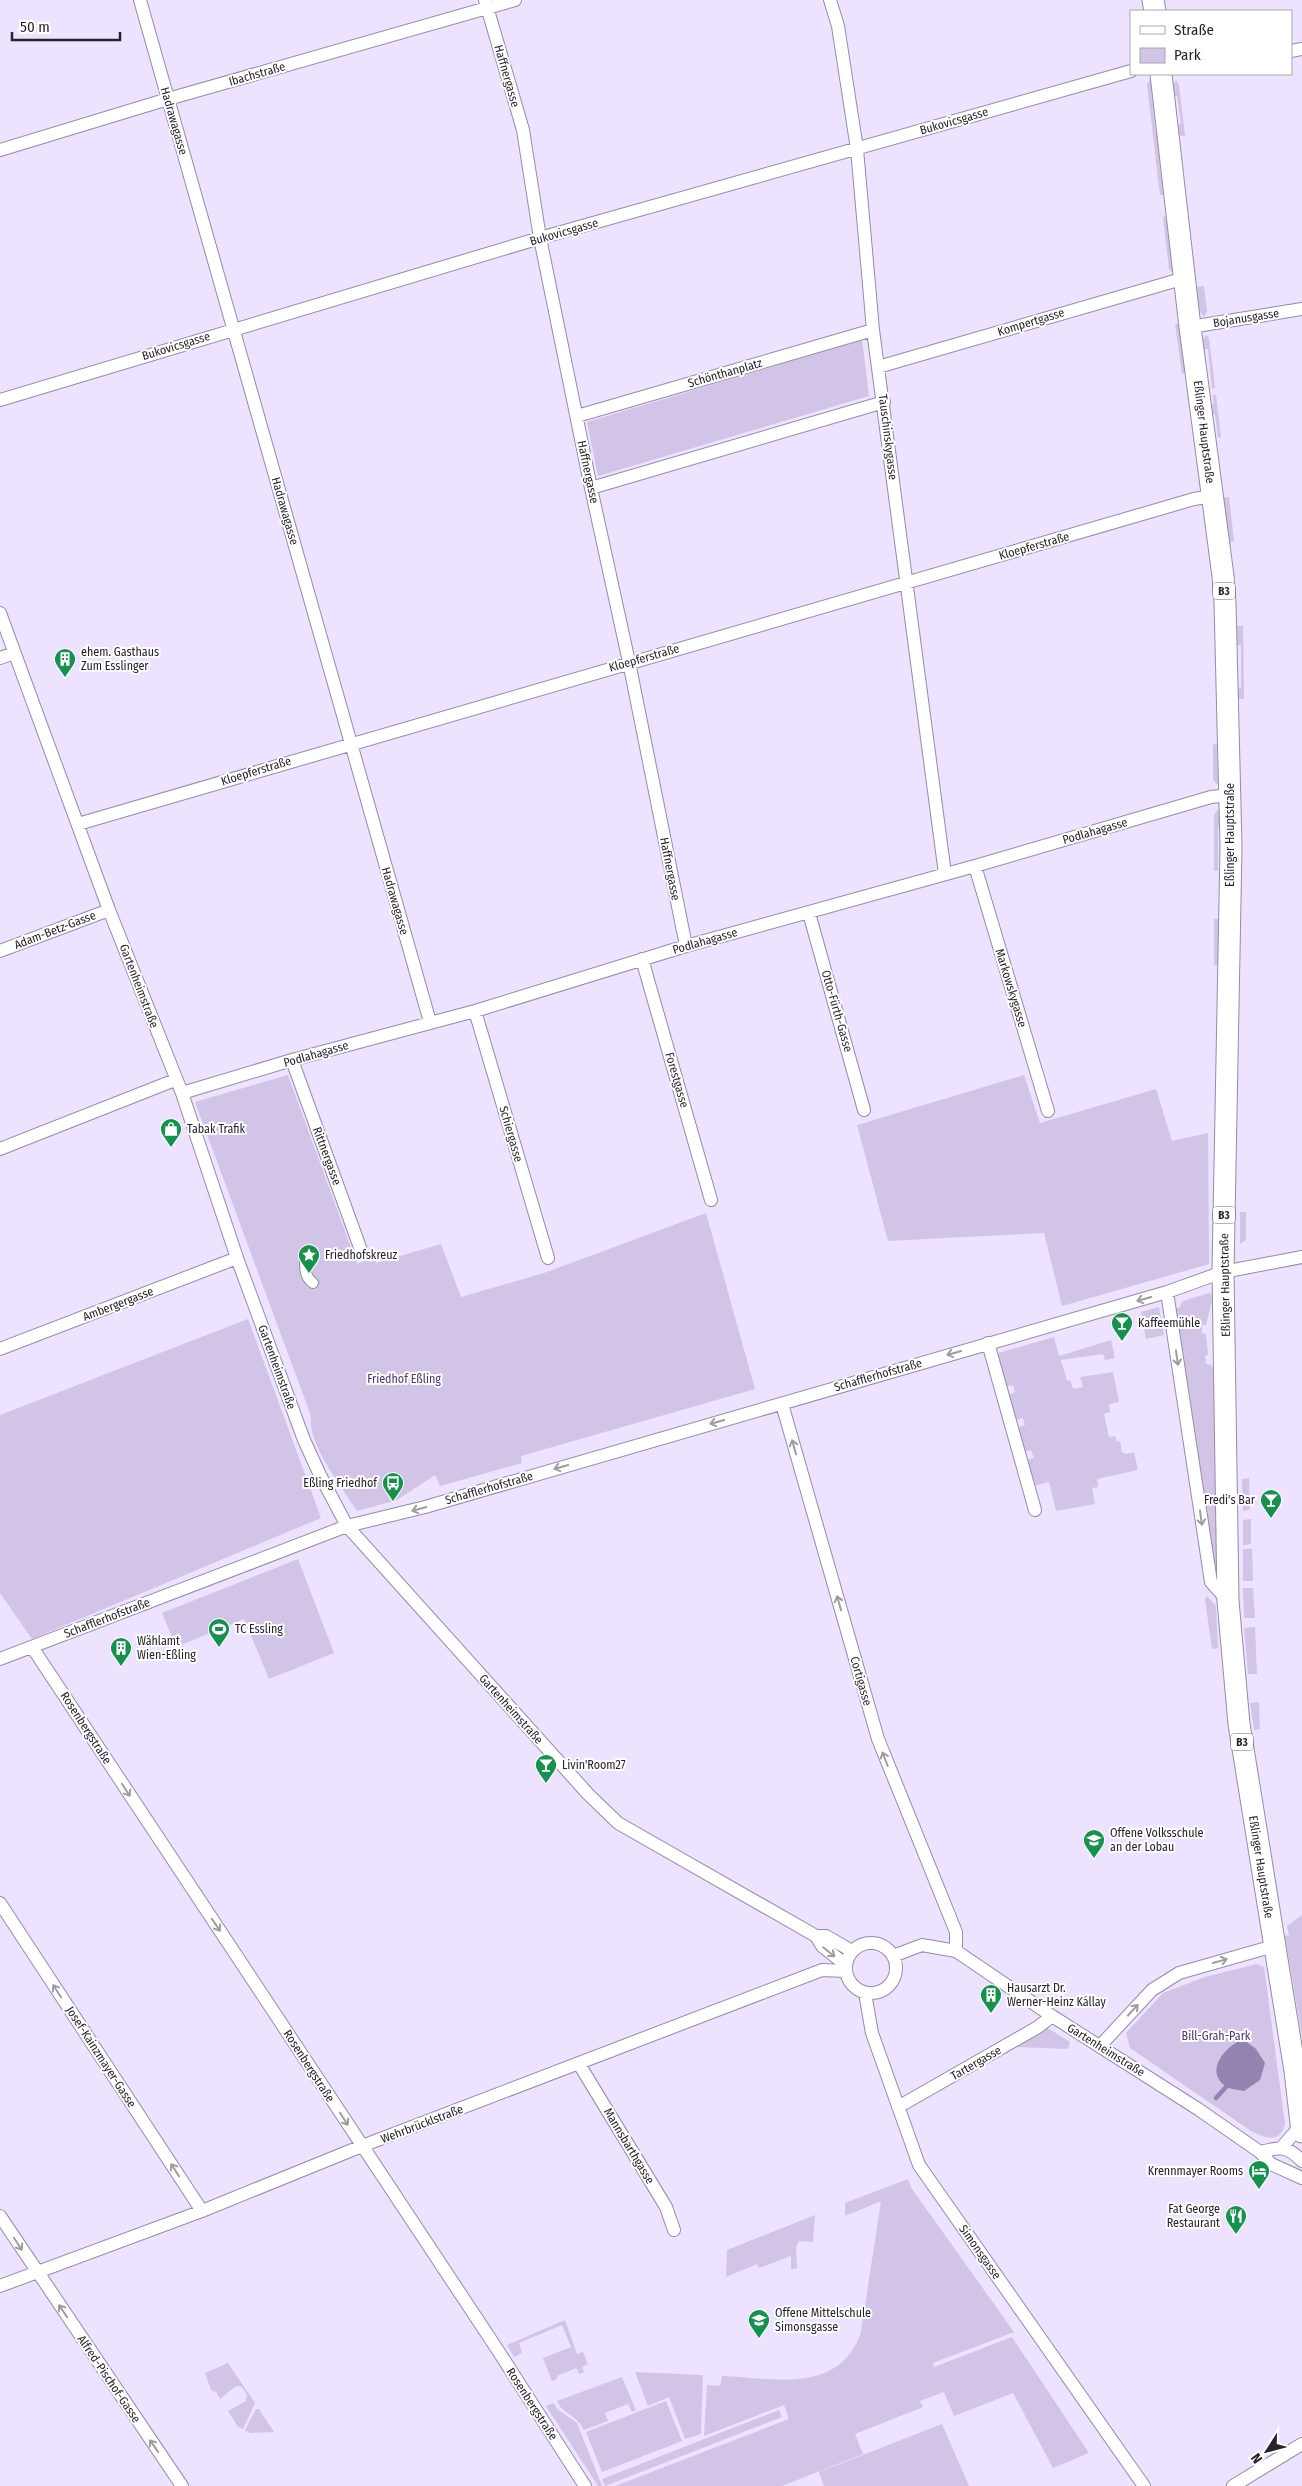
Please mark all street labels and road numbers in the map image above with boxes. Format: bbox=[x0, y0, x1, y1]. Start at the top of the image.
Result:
street label: Haffnergasse bbox=[491, 43, 523, 109]
street label: Ibachstraße bbox=[227, 59, 287, 89]
street label: Hadrawagasse bbox=[158, 85, 190, 157]
street label: Bukovicsgasse bbox=[918, 105, 990, 137]
street label: Bukovicsgasse bbox=[528, 216, 600, 248]
street label: Kompertgasse bbox=[996, 305, 1066, 339]
street label: Bojanusgasse bbox=[1212, 306, 1280, 330]
street label: Bukovicsgasse bbox=[140, 329, 212, 363]
street label: Schönthanplatz bbox=[686, 356, 764, 390]
street label: Eßlinger Hauptstraße bbox=[1191, 380, 1217, 484]
street label: Tauschinskygasse bbox=[876, 393, 900, 481]
street label: Haffnergasse bbox=[574, 439, 602, 505]
street label: Hadrawagasse bbox=[269, 475, 301, 547]
street label: Kloepferstraße bbox=[997, 529, 1071, 563]
road number: B3 bbox=[1213, 582, 1235, 600]
street label: Kloepferstraße bbox=[607, 641, 681, 675]
street label: Kloepferstraße bbox=[219, 754, 293, 788]
street label: Eßlinger Hauptstraße bbox=[1223, 783, 1237, 887]
street label: Podlahagasse bbox=[1061, 815, 1129, 847]
street label: Haffnergasse bbox=[657, 836, 683, 902]
street label: Hadrawagasse bbox=[379, 865, 411, 937]
street label: Adam-Betz-Gasse bbox=[12, 908, 98, 952]
street label: Podlahagasse bbox=[671, 925, 739, 957]
street label: Gartenheimstraße bbox=[117, 942, 161, 1030]
street label: Markowskygasse bbox=[992, 947, 1030, 1029]
street label: Otto-Fürth-Gasse bbox=[819, 968, 855, 1054]
street label: Podlahagasse bbox=[282, 1038, 350, 1070]
street label: Forestgasse bbox=[662, 1051, 692, 1109]
street label: Schiergasse bbox=[496, 1104, 526, 1164]
street label: Rittnergasse bbox=[310, 1125, 344, 1187]
road number: B3 bbox=[1213, 1206, 1235, 1224]
street label: Eßlinger Hauptstraße bbox=[1217, 1233, 1233, 1337]
street label: Ambergergasse bbox=[81, 1284, 155, 1324]
street label: Gartenheimstraße bbox=[255, 1323, 299, 1411]
street label: Schafflerhofstraße bbox=[832, 1356, 924, 1394]
street label: Schafflerhofstraße bbox=[443, 1469, 535, 1507]
street label: Schafflerhofstraße bbox=[62, 1595, 152, 1641]
street label: Cortigasse bbox=[847, 1655, 875, 1707]
street label: Gartenheimstraße bbox=[476, 1671, 546, 1747]
street label: Rosenbergstraße bbox=[58, 1689, 115, 1767]
road number: B3 bbox=[1231, 1734, 1253, 1750]
street label: Eßlinger Hauptstraße bbox=[1246, 1815, 1276, 1919]
street label: Josef-Kainzmayer-Gasse bbox=[63, 2004, 139, 2110]
street label: Gartenheimstraße bbox=[1065, 2021, 1147, 2079]
street label: Rosenbergstraße bbox=[281, 2027, 338, 2105]
street label: Tartergasse bbox=[948, 2043, 1004, 2083]
street label: Wehrbrücklstraße bbox=[379, 2102, 465, 2146]
street label: Mannsbarthgasse bbox=[601, 2106, 657, 2187]
street label: Simonsgasse bbox=[956, 2222, 1004, 2282]
street label: Alfred-Pischof-Gasse bbox=[75, 2333, 144, 2425]
street label: Rosenbergstraße bbox=[504, 2365, 561, 2443]

